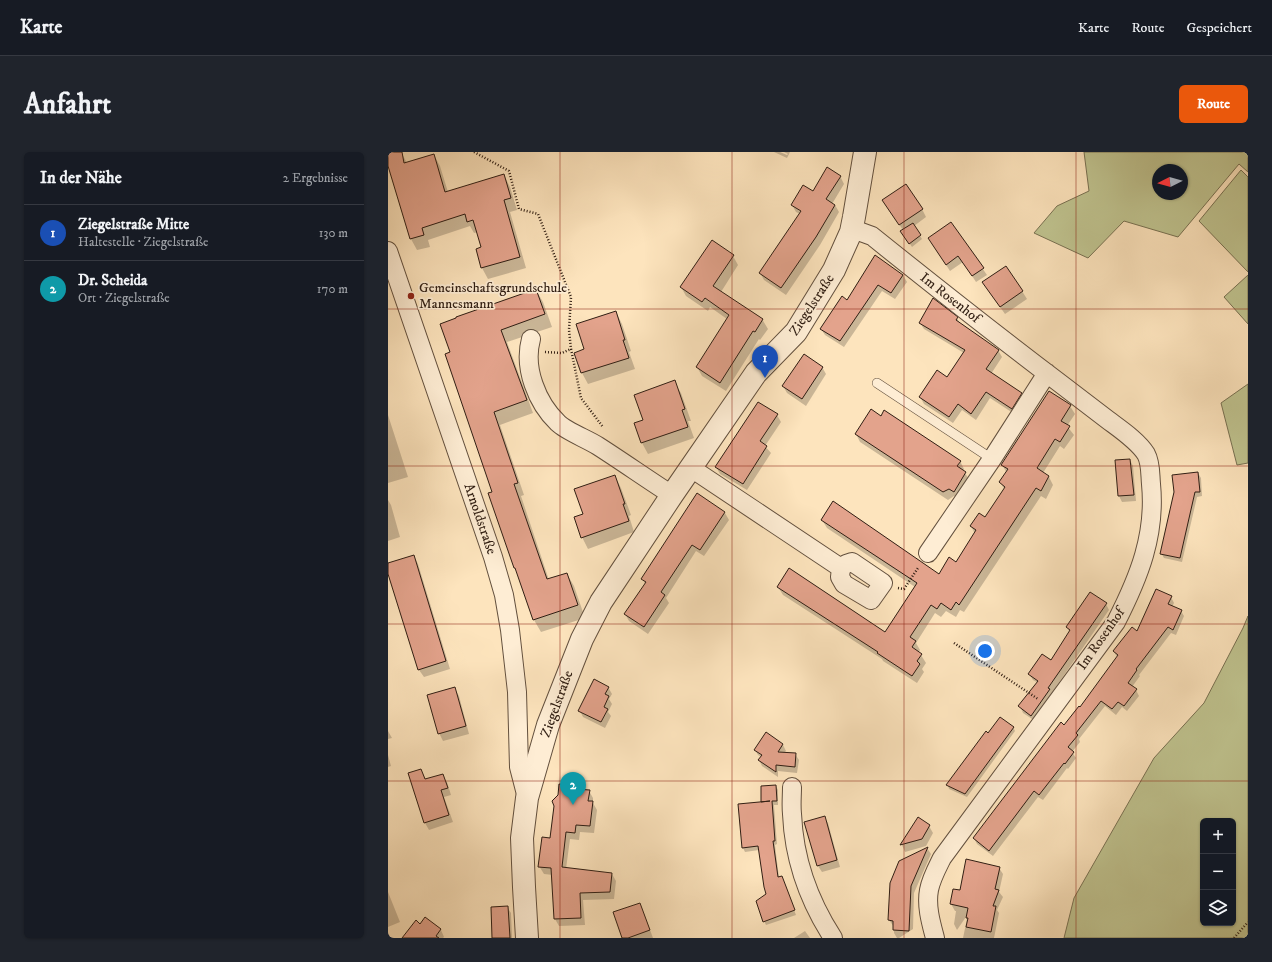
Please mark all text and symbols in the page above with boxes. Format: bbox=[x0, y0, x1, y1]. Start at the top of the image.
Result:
text: Karte bbox=[20, 16, 62, 39]
text: Karte bbox=[1078, 19, 1109, 37]
text: Route bbox=[1131, 19, 1164, 37]
text: Gespeichert bbox=[1186, 19, 1252, 37]
button: Route bbox=[1179, 85, 1248, 123]
text: Anfahrt bbox=[24, 87, 111, 122]
north arrow bbox=[1152, 164, 1188, 200]
text: In der Nähe bbox=[40, 167, 122, 189]
text: 2 Ergebnisse bbox=[283, 170, 348, 186]
text: Ziegelstraße Mitte bbox=[78, 215, 189, 234]
text: 1 bbox=[51, 225, 55, 241]
text: 130 m bbox=[319, 225, 348, 241]
text: Haltestelle · Ziegelstraße bbox=[78, 234, 208, 250]
street label: Im Rosenhof bbox=[916, 269, 986, 329]
text: Dr. Scheida bbox=[78, 271, 147, 290]
street label: Ziegelstraße bbox=[785, 271, 839, 339]
place label: Gemeinschaftsgrundschule Mannesmann bbox=[419, 279, 567, 313]
text: 2 bbox=[50, 281, 56, 297]
text: 170 m bbox=[317, 281, 348, 297]
text: Ort · Ziegelstraße bbox=[78, 290, 170, 306]
marker: Gemeinschaftsgrundschule Mannesmann bbox=[406, 291, 416, 301]
pin: 1 bbox=[752, 345, 778, 378]
street label: Arnoldstraße bbox=[459, 481, 501, 557]
street label: Im Rosenhof bbox=[1073, 602, 1130, 674]
your location bbox=[975, 641, 995, 661]
street label: Ziegelstraße bbox=[537, 668, 577, 740]
pin: 2 bbox=[560, 772, 586, 805]
map controls bbox=[1200, 818, 1236, 926]
button: + bbox=[1200, 818, 1236, 854]
button: − bbox=[1200, 854, 1236, 890]
button: layers bbox=[1200, 890, 1236, 926]

